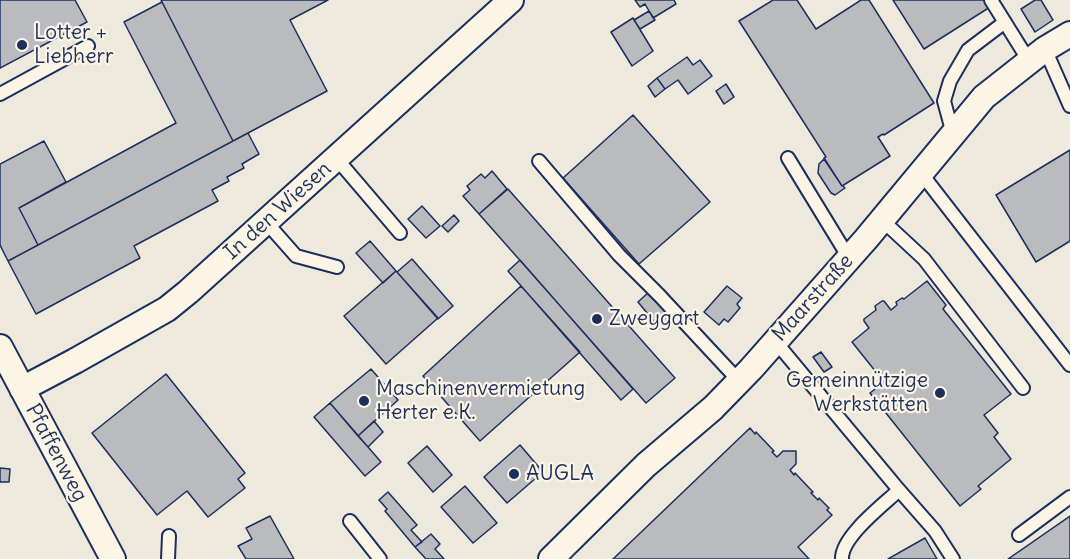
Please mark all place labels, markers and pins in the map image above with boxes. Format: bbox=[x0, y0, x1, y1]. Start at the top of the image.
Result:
place label: Lotter + Liebherr bbox=[34, 20, 114, 70]
marker: Lotter + Liebherr bbox=[15, 38, 29, 52]
place label: Zweygart bbox=[609, 306, 699, 332]
marker: Zweygart bbox=[590, 312, 604, 326]
place label: Gemeinnützige Werkstätten bbox=[786, 368, 928, 418]
place label: Maschinenvermietung Herter e.K. bbox=[376, 376, 585, 426]
marker: Gemeinnützige Werkstätten bbox=[933, 386, 947, 400]
marker: Maschinenvermietung Herter e.K. bbox=[357, 394, 371, 408]
place label: AUGLA bbox=[526, 461, 594, 487]
marker: AUGLA bbox=[507, 467, 521, 481]

